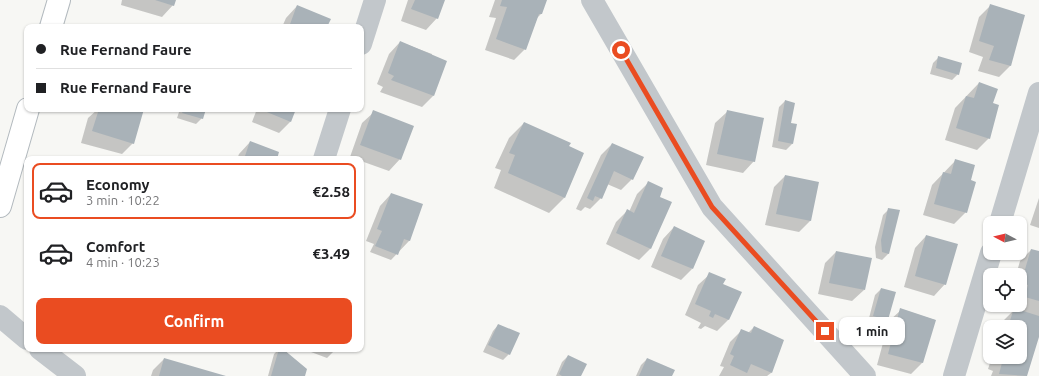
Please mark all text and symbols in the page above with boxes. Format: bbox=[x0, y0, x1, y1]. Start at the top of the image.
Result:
text: Rue Fernand Faure bbox=[60, 41, 192, 58]
route start bbox=[612, 41, 630, 59]
text: Rue Fernand Faure bbox=[60, 79, 192, 96]
icon: car bbox=[38, 173, 74, 209]
text: Economy bbox=[86, 176, 150, 193]
text: €2.58 bbox=[312, 183, 350, 200]
text: 3 min · 10:22 bbox=[86, 193, 160, 207]
north arrow bbox=[983, 216, 1027, 260]
map controls bbox=[983, 216, 1027, 364]
icon: car bbox=[38, 235, 74, 271]
text: Comfort bbox=[86, 238, 145, 255]
text: €3.49 bbox=[312, 245, 350, 262]
text: 4 min · 10:23 bbox=[86, 255, 160, 269]
button: locate bbox=[983, 268, 1027, 312]
button: Confirm bbox=[36, 298, 352, 344]
callout: 1 min bbox=[839, 317, 905, 345]
button: layers bbox=[983, 320, 1027, 364]
route end bbox=[816, 322, 834, 340]
text: 1 min bbox=[856, 324, 888, 338]

